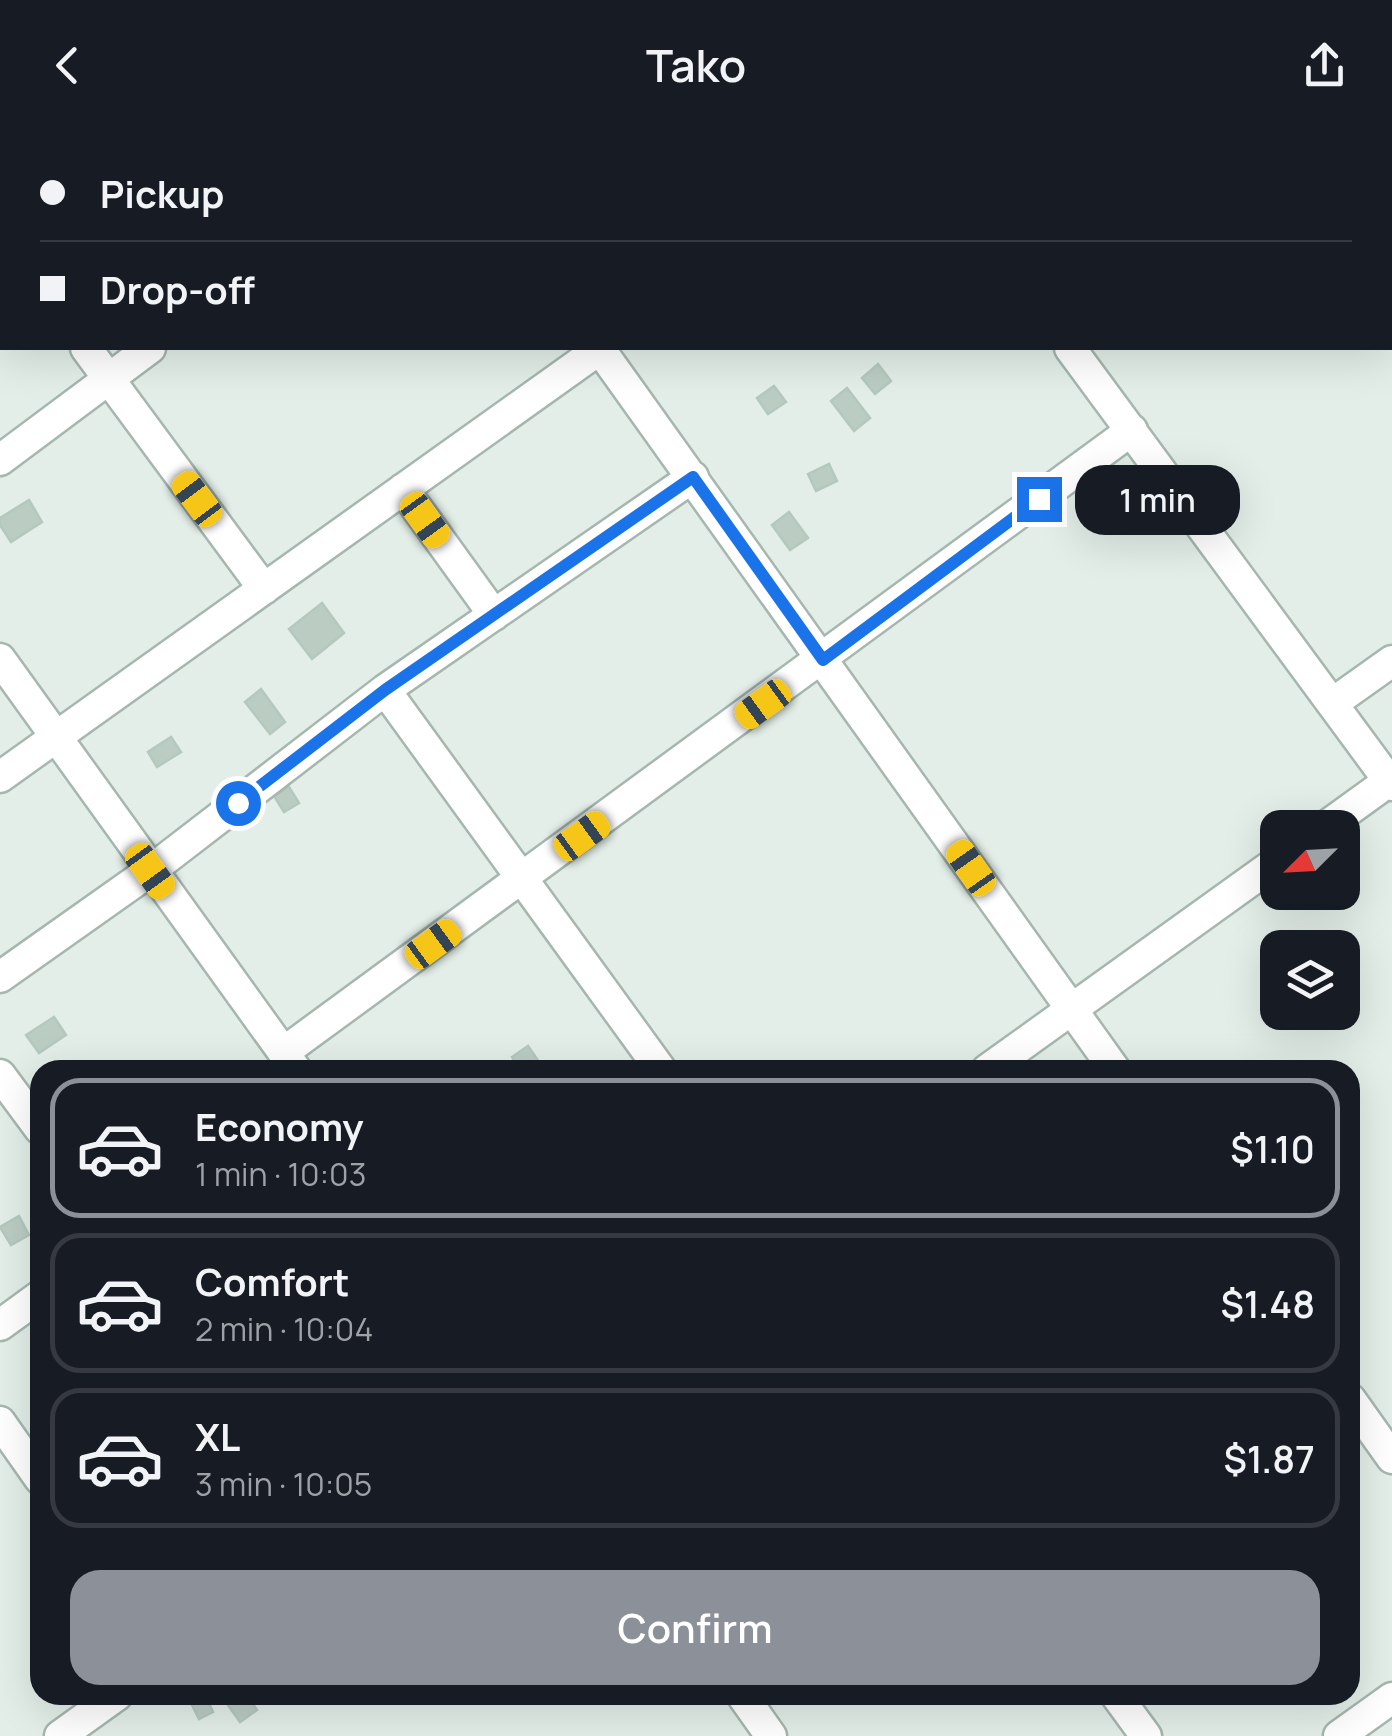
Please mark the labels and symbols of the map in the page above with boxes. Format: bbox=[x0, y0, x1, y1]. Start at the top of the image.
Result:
callout: 1 min bbox=[1074, 464, 1239, 534]
car bbox=[167, 466, 227, 532]
route end bbox=[1017, 477, 1062, 522]
car bbox=[395, 487, 455, 553]
car bbox=[730, 674, 796, 734]
route start bbox=[216, 781, 261, 826]
car bbox=[549, 806, 615, 866]
north arrow bbox=[1260, 810, 1360, 910]
car bbox=[942, 835, 1000, 901]
car bbox=[120, 838, 180, 904]
car bbox=[400, 914, 466, 974]

